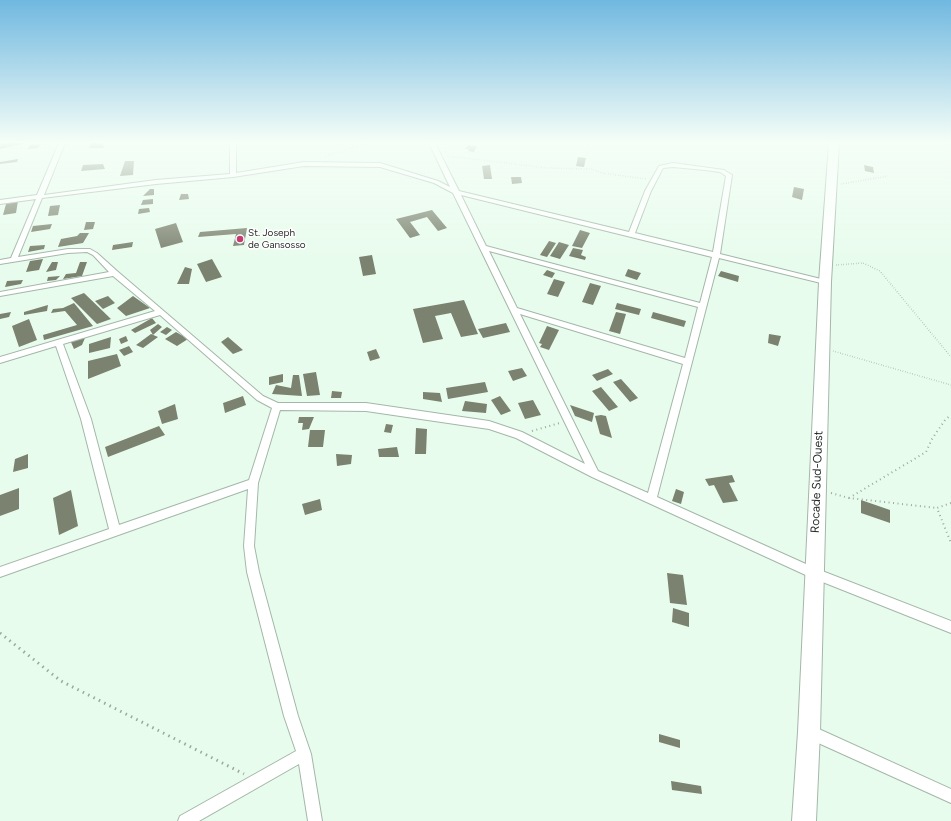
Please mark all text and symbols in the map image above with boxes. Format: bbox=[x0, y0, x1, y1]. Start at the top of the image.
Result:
place label: St. Joseph de Gansosso bbox=[248, 227, 306, 250]
marker: St. Joseph de Gansosso bbox=[235, 234, 245, 244]
street label: Rocade Sud-Ouest bbox=[808, 431, 826, 533]

